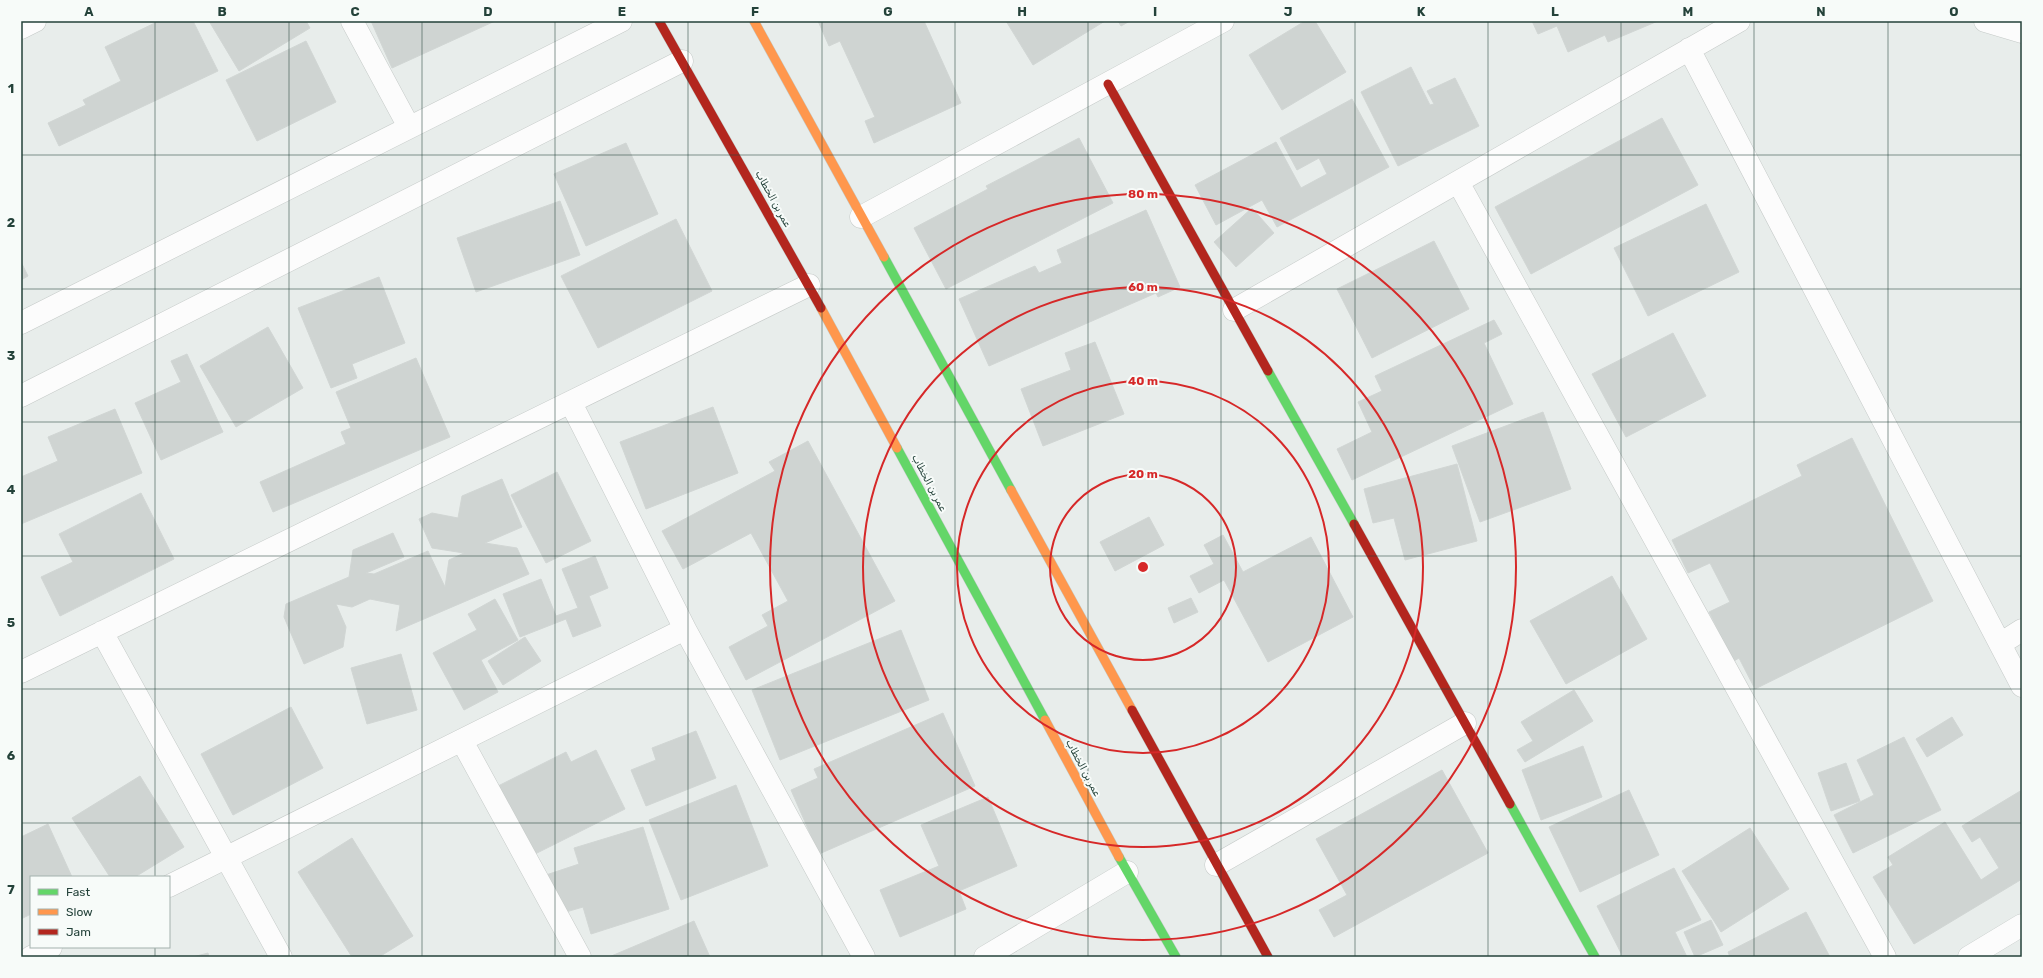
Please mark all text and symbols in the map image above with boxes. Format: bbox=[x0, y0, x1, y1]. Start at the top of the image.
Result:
text: A bbox=[84, 4, 94, 19]
text: B bbox=[217, 4, 227, 19]
text: C bbox=[350, 4, 360, 19]
text: D bbox=[483, 4, 493, 19]
text: E bbox=[618, 4, 626, 19]
text: F bbox=[751, 4, 759, 19]
text: G bbox=[883, 4, 893, 19]
text: H bbox=[1017, 4, 1027, 19]
text: I bbox=[1153, 4, 1157, 19]
text: J bbox=[1284, 4, 1292, 19]
text: K bbox=[1417, 4, 1426, 19]
text: L bbox=[1551, 4, 1559, 19]
text: M bbox=[1683, 4, 1693, 19]
text: N bbox=[1816, 4, 1826, 19]
text: O bbox=[1949, 4, 1959, 19]
text: 1 bbox=[8, 81, 14, 96]
street label: عمر بن الخطاب bbox=[753, 169, 794, 230]
text: 80 m bbox=[1128, 187, 1158, 201]
text: 2 bbox=[7, 215, 15, 230]
text: 60 m bbox=[1128, 280, 1158, 294]
text: 3 bbox=[7, 348, 16, 363]
text: 40 m bbox=[1128, 374, 1158, 388]
street label: عمر بن الخطاب bbox=[909, 453, 949, 514]
text: 20 m bbox=[1128, 467, 1158, 481]
text: 4 bbox=[7, 482, 16, 497]
centre of rings bbox=[1136, 560, 1150, 574]
text: 5 bbox=[7, 615, 15, 630]
street label: عمر بن الخطاب bbox=[1063, 738, 1103, 799]
text: 6 bbox=[7, 748, 16, 763]
legend bbox=[30, 876, 170, 948]
text: 7 bbox=[7, 882, 15, 897]
text: Fast bbox=[66, 885, 90, 899]
text: Slow bbox=[66, 905, 93, 919]
text: Jam bbox=[66, 925, 91, 939]

